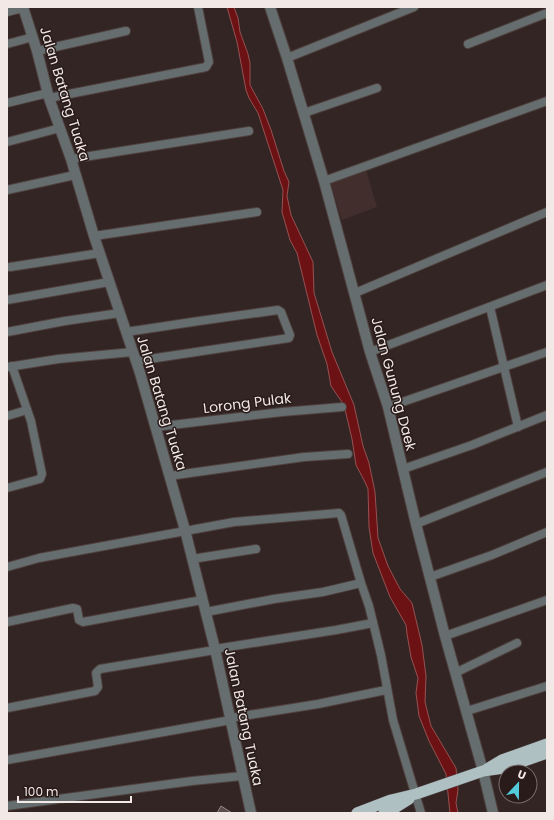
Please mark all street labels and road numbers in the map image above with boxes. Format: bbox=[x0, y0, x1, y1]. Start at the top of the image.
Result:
street label: Jalan Batang Tuaka bbox=[35, 24, 95, 164]
street label: Jalan Gunung Daek bbox=[367, 315, 422, 454]
street label: Jalan Batang Tuaka bbox=[132, 333, 192, 473]
street label: Lorong Pulak bbox=[202, 388, 293, 418]
street label: Jalan Batang Tuaka bbox=[220, 646, 268, 788]

